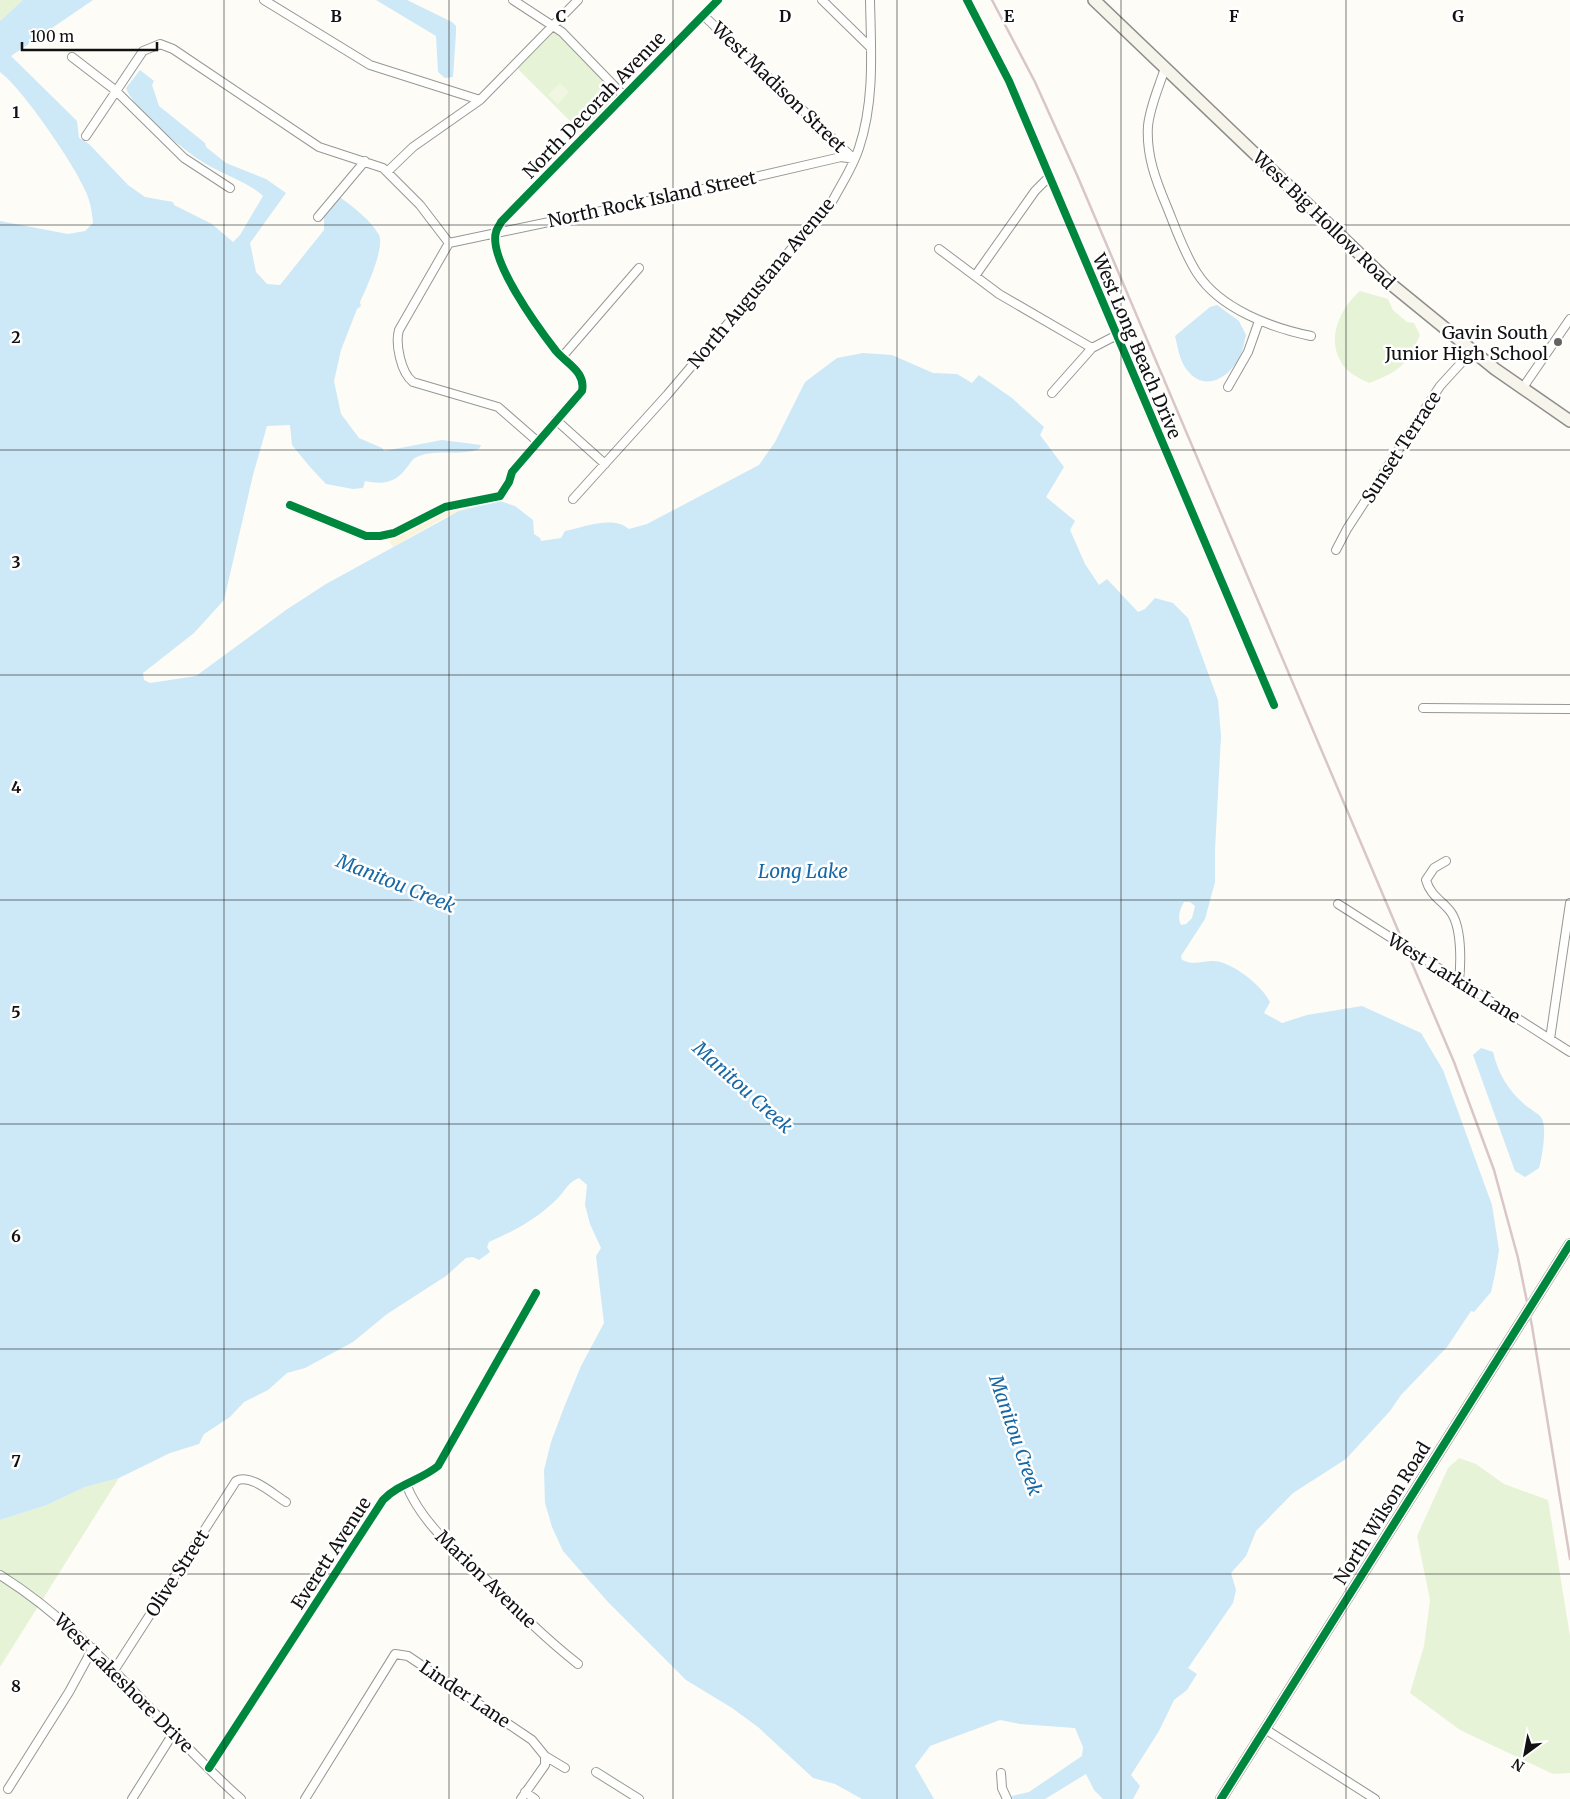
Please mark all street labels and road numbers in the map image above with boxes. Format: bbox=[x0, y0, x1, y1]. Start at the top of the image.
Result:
street label: West Madison Street bbox=[706, 16, 851, 157]
street label: North Decorah Avenue bbox=[518, 27, 670, 183]
street label: West Big Hollow Road bbox=[1247, 145, 1400, 294]
street label: North Rock Island Street bbox=[546, 166, 758, 232]
street label: North Augustana Avenue bbox=[683, 193, 839, 373]
street label: West Long Beach Drive bbox=[1087, 249, 1186, 442]
street label: Sunset Terrace bbox=[1356, 387, 1446, 507]
street label: West Larkin Lane bbox=[1383, 927, 1525, 1028]
street label: North Wilson Road bbox=[1329, 1437, 1435, 1589]
street label: Everett Avenue bbox=[286, 1493, 376, 1613]
street label: Olive Street bbox=[140, 1525, 214, 1621]
street label: Marion Avenue bbox=[431, 1525, 541, 1633]
street label: West Lakeshore Drive bbox=[49, 1608, 198, 1757]
street label: Linder Lane bbox=[415, 1655, 515, 1733]

